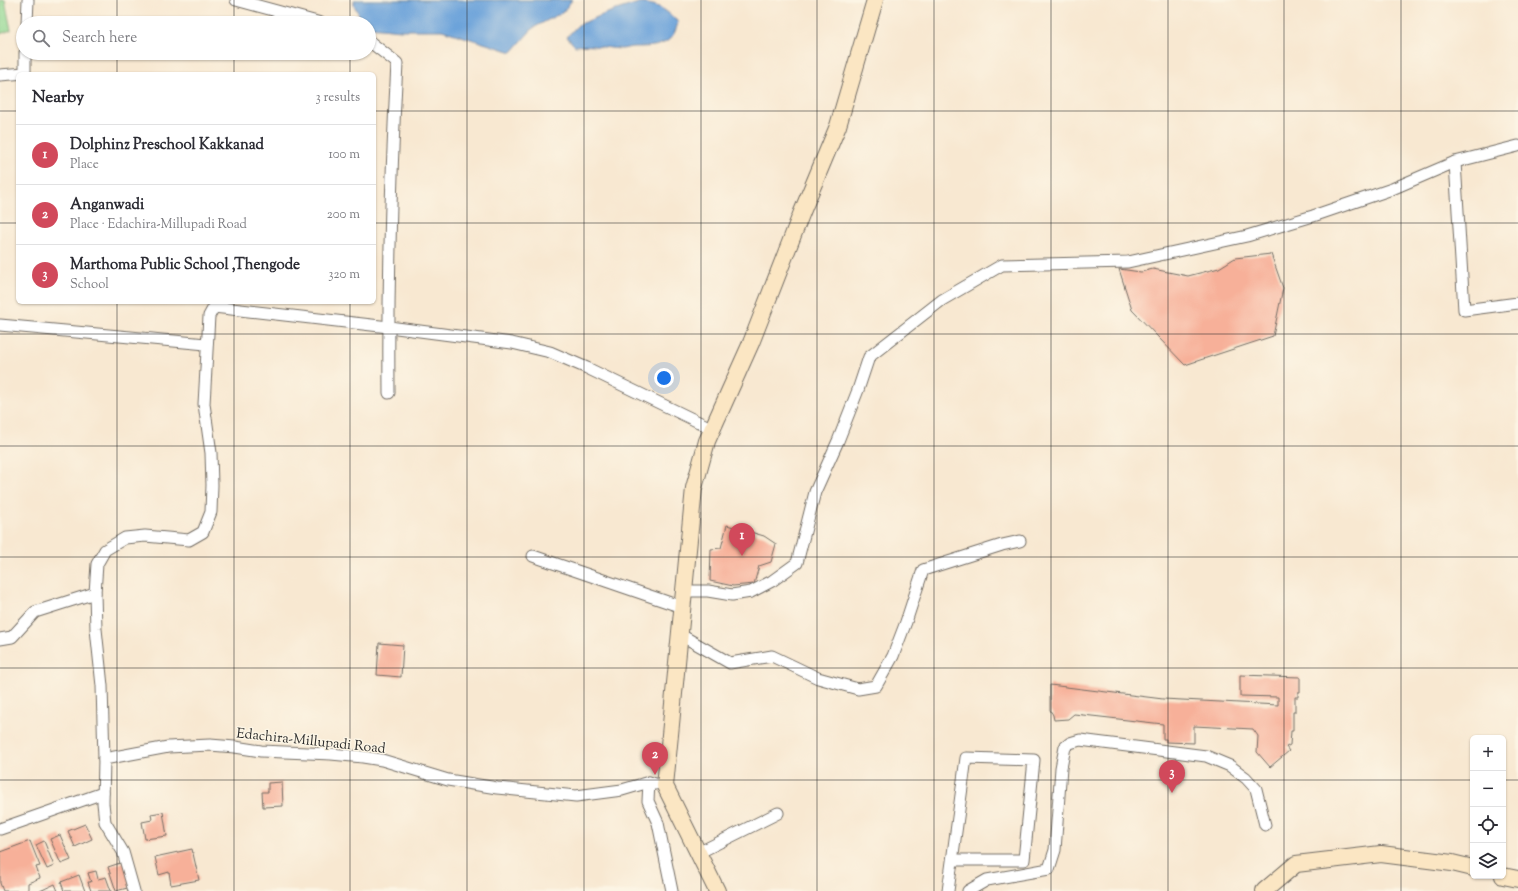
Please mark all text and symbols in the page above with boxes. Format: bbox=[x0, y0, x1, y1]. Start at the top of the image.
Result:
search box bbox=[16, 16, 376, 60]
icon: search bbox=[30, 27, 52, 49]
text: Search here bbox=[62, 28, 137, 49]
text: Nearby bbox=[32, 86, 84, 110]
text: 3 results bbox=[315, 89, 360, 107]
text: Dolphinz Preschool Kakkanad bbox=[70, 135, 264, 156]
text: 1 bbox=[43, 146, 47, 164]
text: 100 m bbox=[328, 146, 360, 164]
text: Place bbox=[70, 156, 99, 174]
text: Anganwadi bbox=[70, 195, 144, 216]
text: 2 bbox=[42, 206, 48, 224]
text: 200 m bbox=[327, 206, 360, 224]
text: Place · Edachira-Millupadi Road bbox=[70, 216, 247, 234]
text: Marthoma Public School ,Thengode bbox=[70, 255, 300, 276]
text: 3 bbox=[42, 266, 48, 284]
text: 320 m bbox=[328, 266, 360, 284]
text: School bbox=[70, 276, 109, 294]
your location bbox=[654, 368, 674, 388]
pin: 1 bbox=[729, 523, 755, 556]
street label: Edachira-Millupadi Road bbox=[235, 724, 387, 760]
map controls bbox=[1470, 735, 1506, 879]
button: + bbox=[1470, 735, 1506, 771]
pin: 2 bbox=[642, 742, 668, 775]
pin: 3 bbox=[1159, 760, 1185, 793]
button: − bbox=[1470, 771, 1506, 807]
button: locate bbox=[1470, 807, 1506, 843]
button: layers bbox=[1470, 843, 1506, 879]

